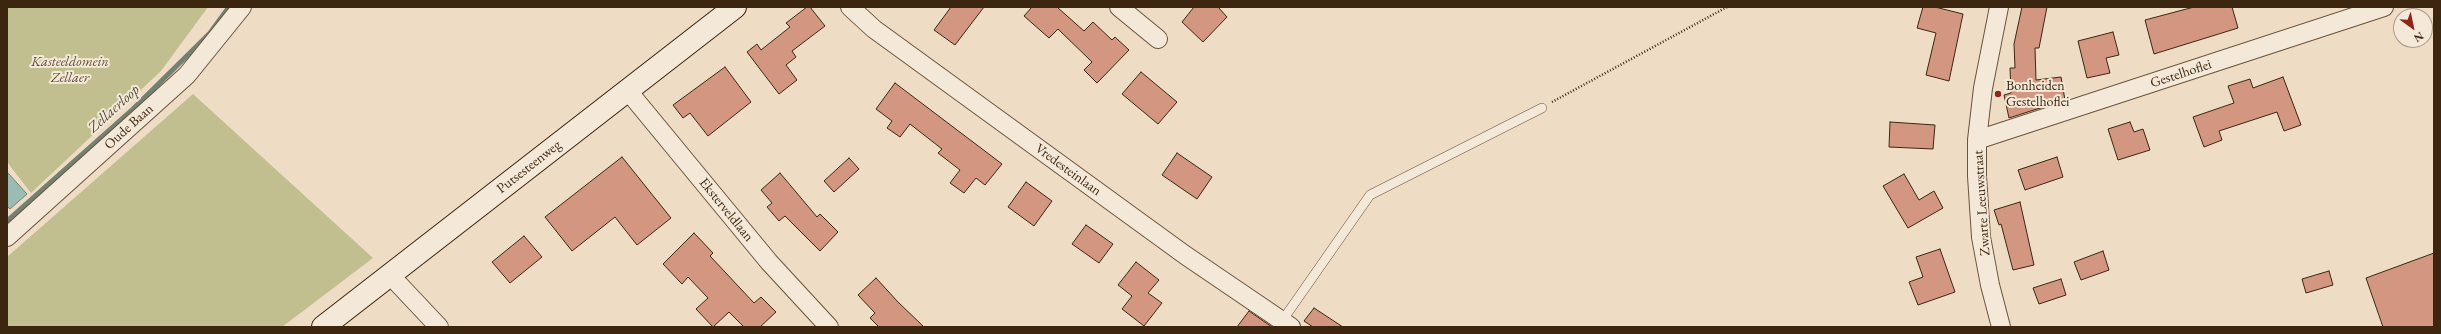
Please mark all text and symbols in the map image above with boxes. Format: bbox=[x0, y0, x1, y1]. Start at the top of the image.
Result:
north arrow bbox=[2393, 8, 2433, 48]
text: N bbox=[2411, 29, 2427, 46]
park label: Kasteeldomein Zellaer bbox=[31, 54, 109, 86]
street label: Gestelhoflei bbox=[2148, 56, 2214, 92]
place label: Bonheiden Gestelhoflei bbox=[2006, 78, 2070, 110]
water label: Zellaerloop bbox=[85, 81, 143, 137]
marker: Bonheiden Gestelhoflei bbox=[1993, 89, 2003, 99]
street label: Oude Baan bbox=[101, 101, 157, 153]
street label: Putsesteenweg bbox=[493, 137, 565, 197]
street label: Vredesteinlaan bbox=[1032, 140, 1104, 200]
street label: Zwarte Leeuwstraat bbox=[1970, 150, 1994, 256]
street label: Eksterveldlaan bbox=[695, 175, 757, 245]

